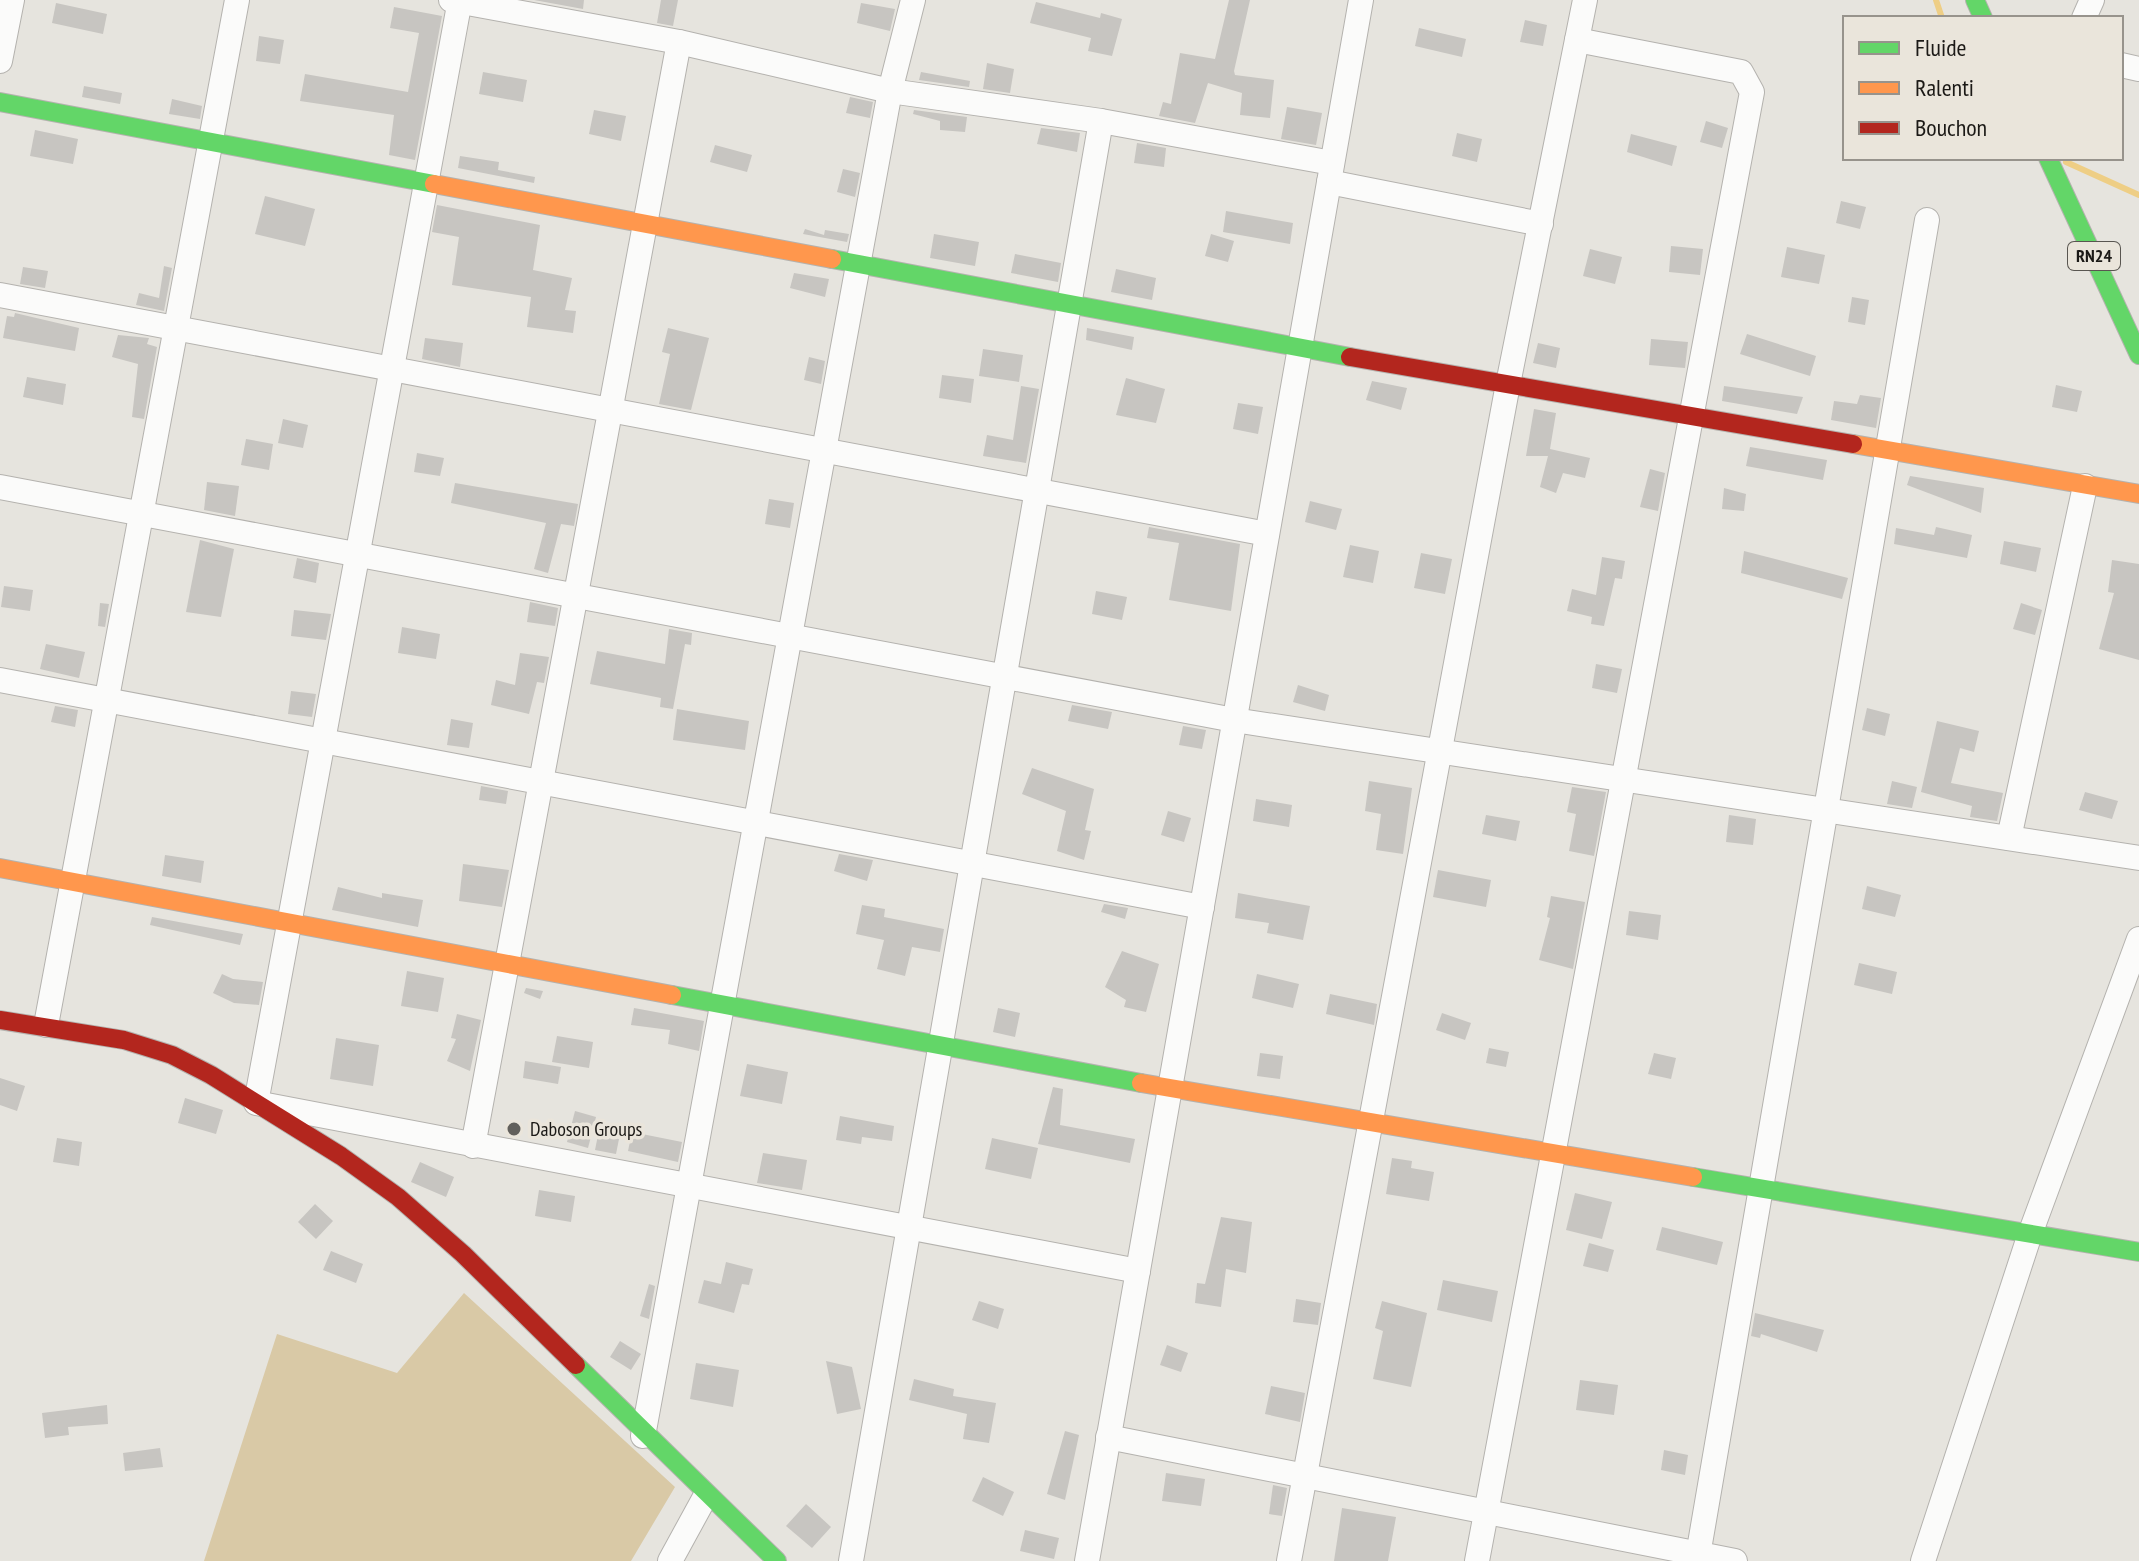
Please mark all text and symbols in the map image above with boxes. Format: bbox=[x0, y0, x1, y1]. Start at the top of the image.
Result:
legend bbox=[1843, 16, 2123, 160]
text: Fluide bbox=[1915, 32, 1966, 63]
text: Ralenti bbox=[1915, 72, 1974, 103]
text: Bouchon bbox=[1915, 112, 1987, 143]
road number: RN24 bbox=[2068, 242, 2120, 270]
place label: Daboson Groups bbox=[530, 1116, 643, 1142]
marker: Daboson Groups bbox=[505, 1120, 523, 1138]

